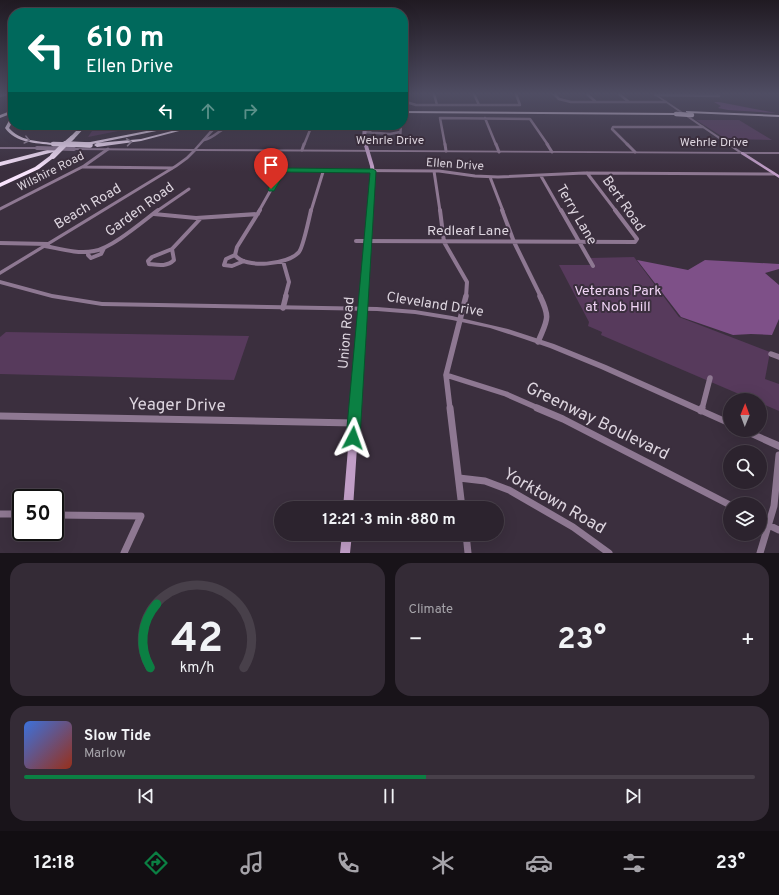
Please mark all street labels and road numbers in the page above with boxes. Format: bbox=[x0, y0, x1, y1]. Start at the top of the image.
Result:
street label: Wehrle Drive bbox=[356, 133, 424, 149]
street label: Wehrle Drive bbox=[680, 135, 748, 151]
street label: Wilshire Road bbox=[15, 148, 87, 196]
street label: Ellen Drive bbox=[425, 155, 485, 175]
street label: Bert Road bbox=[598, 173, 648, 235]
street label: Garden Road bbox=[102, 179, 178, 241]
street label: Beach Road bbox=[52, 180, 124, 234]
street label: Terry Lane bbox=[552, 182, 600, 248]
street label: Redleaf Lane bbox=[427, 223, 509, 240]
street label: Cleveland Drive bbox=[385, 289, 485, 321]
street label: Union Road bbox=[335, 296, 359, 370]
street label: Greenway Boulevard bbox=[522, 378, 672, 466]
street label: Yeager Drive bbox=[128, 394, 226, 418]
street label: Yorktown Road bbox=[499, 464, 609, 540]

